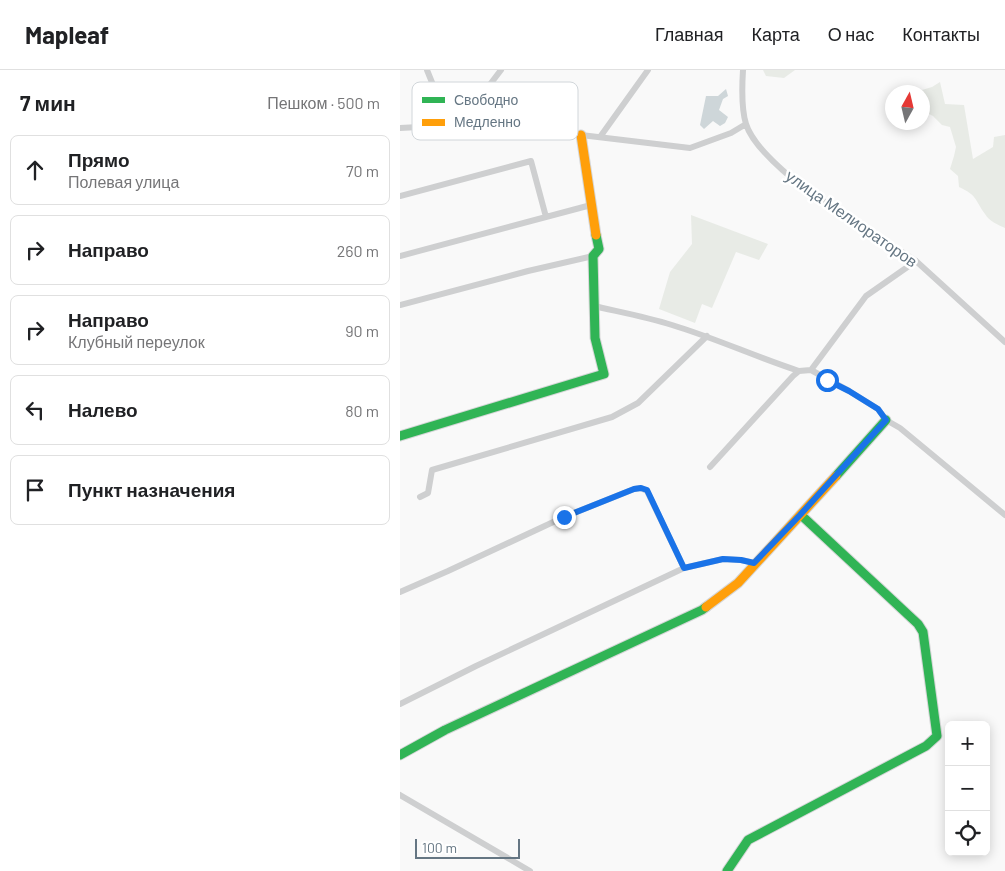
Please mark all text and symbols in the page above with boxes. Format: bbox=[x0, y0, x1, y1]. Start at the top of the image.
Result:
text: Mapleaf bbox=[25, 20, 109, 49]
text: Главная bbox=[655, 23, 724, 45]
text: Карта bbox=[752, 23, 800, 45]
text: О нас bbox=[828, 23, 874, 45]
text: Контакты bbox=[902, 23, 980, 45]
legend bbox=[412, 82, 578, 140]
north arrow bbox=[885, 85, 930, 130]
text: 7 мин bbox=[20, 90, 76, 115]
text: Свободно bbox=[454, 91, 519, 108]
text: Пешком · 500 m bbox=[267, 93, 380, 112]
text: Медленно bbox=[454, 113, 521, 130]
text: Прямо bbox=[68, 148, 130, 171]
icon: ahead bbox=[21, 156, 49, 184]
text: 70 m bbox=[346, 161, 379, 180]
street label: улица Мелиораторов bbox=[783, 165, 921, 271]
text: Полевая улица bbox=[68, 172, 179, 191]
icon: right bbox=[21, 236, 49, 264]
text: Направо bbox=[68, 238, 149, 261]
text: 260 m bbox=[337, 241, 379, 260]
text: Направо bbox=[68, 308, 149, 331]
icon: right bbox=[21, 316, 49, 344]
text: 90 m bbox=[345, 321, 379, 340]
text: Клубный переулок bbox=[68, 332, 205, 351]
route start bbox=[816, 369, 839, 392]
icon: left bbox=[21, 396, 49, 424]
text: Налево bbox=[68, 398, 138, 421]
text: 80 m bbox=[345, 401, 379, 420]
icon: arrive bbox=[21, 476, 49, 504]
text: Пункт назначения bbox=[68, 478, 235, 501]
route end bbox=[553, 506, 576, 529]
map controls bbox=[945, 721, 990, 856]
button: + bbox=[945, 721, 990, 766]
button: − bbox=[945, 766, 990, 811]
button: locate bbox=[945, 811, 990, 856]
scale bar bbox=[415, 836, 520, 859]
text: 100 m bbox=[422, 839, 457, 856]

